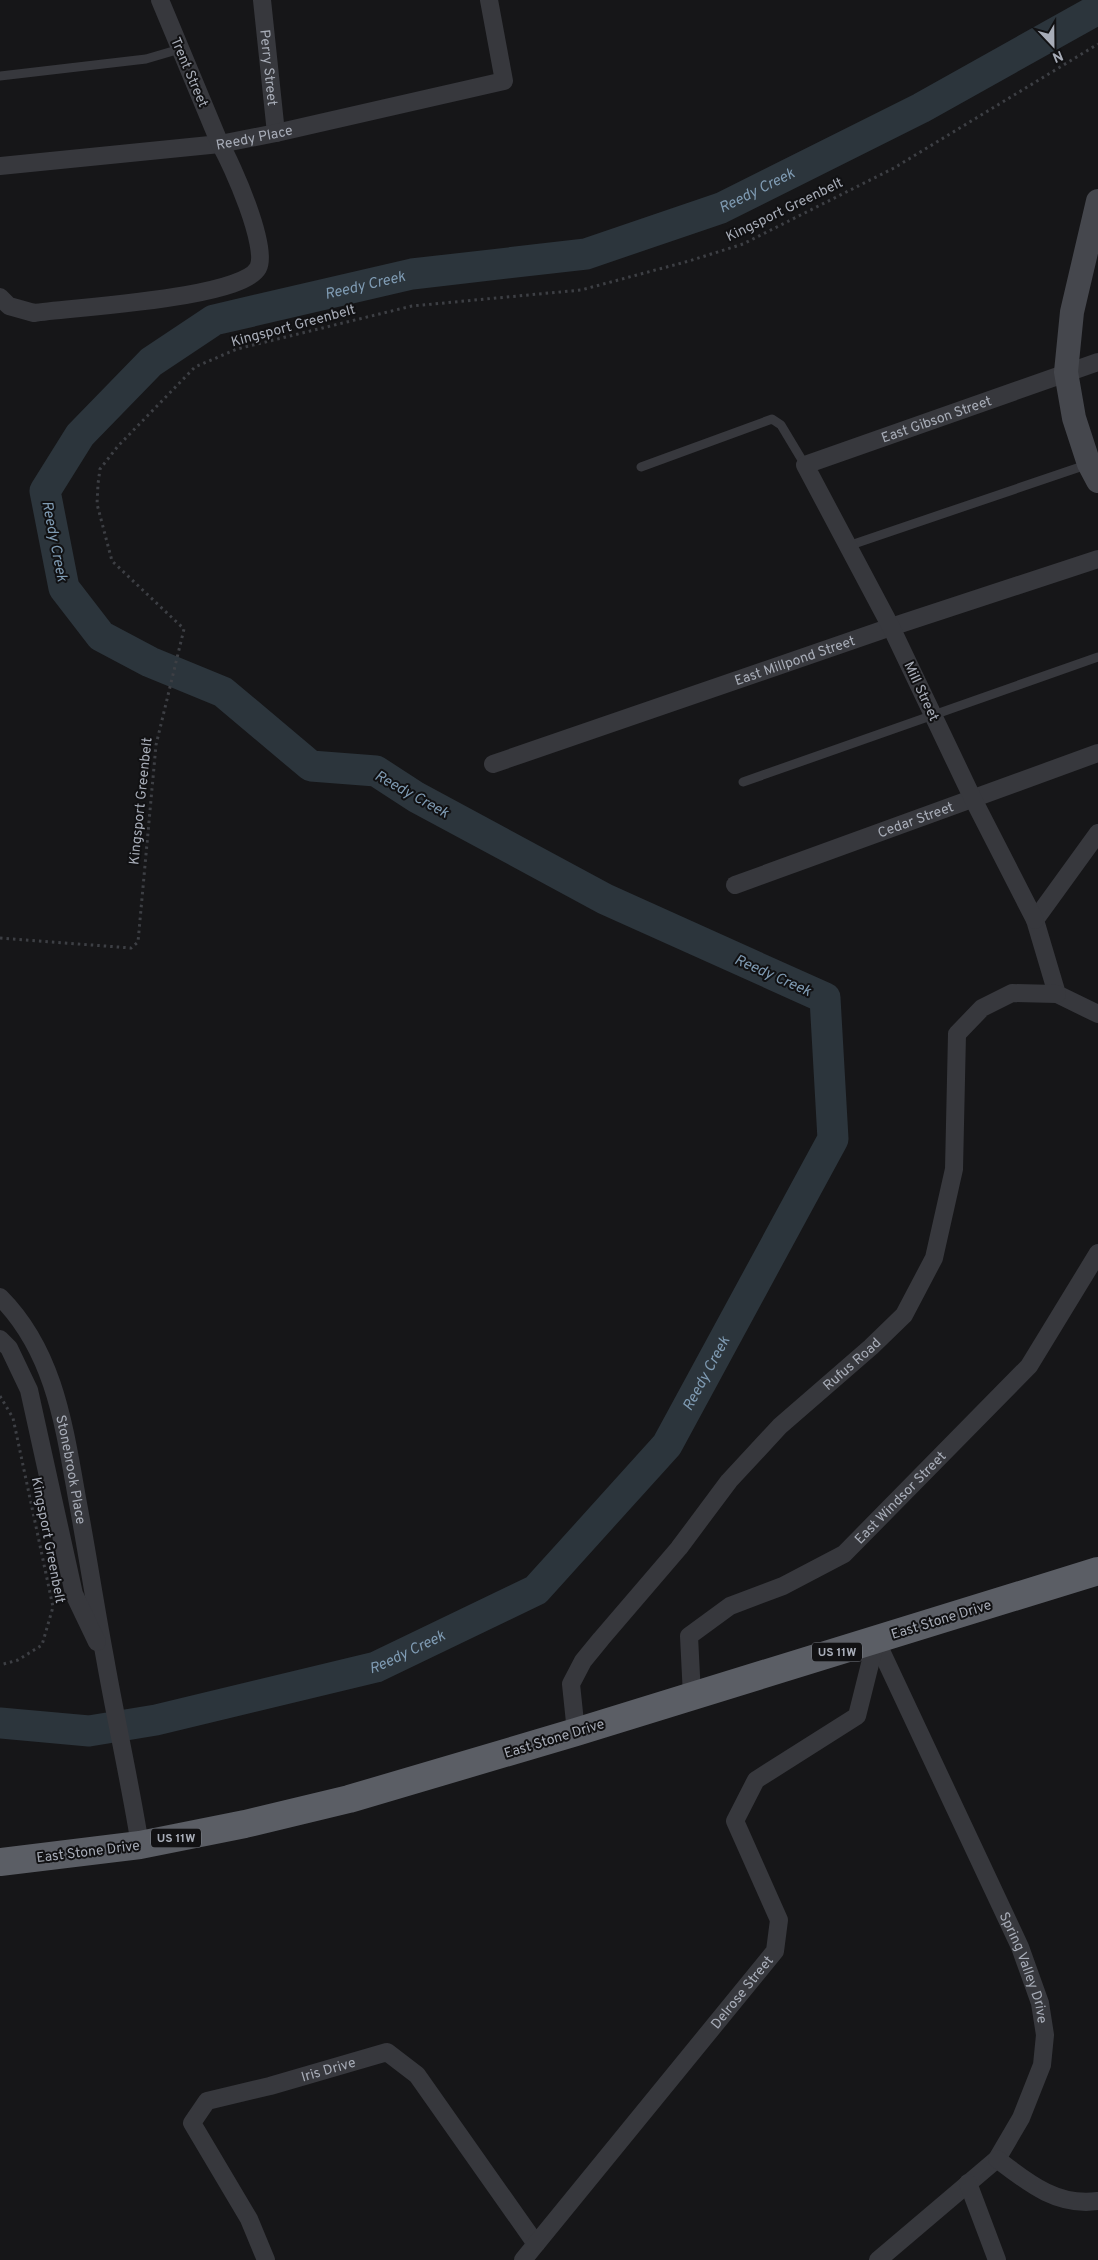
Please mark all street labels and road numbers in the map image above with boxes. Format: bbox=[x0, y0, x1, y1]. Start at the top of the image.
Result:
street label: Perry Street bbox=[255, 29, 280, 107]
street label: Trent Street bbox=[166, 35, 211, 110]
street label: Reedy Place bbox=[215, 122, 295, 155]
street label: Kingsport Greenbelt bbox=[723, 175, 846, 246]
street label: Kingsport Greenbelt bbox=[229, 302, 357, 351]
street label: East Gibson Street bbox=[879, 393, 994, 447]
street label: East Millpond Street bbox=[732, 633, 858, 690]
street label: Mill Street bbox=[899, 659, 942, 724]
street label: Kingsport Greenbelt bbox=[126, 737, 157, 866]
street label: Cedar Street bbox=[876, 799, 956, 842]
street label: Rufus Road bbox=[820, 1335, 885, 1395]
street label: Stonebrook Place bbox=[51, 1413, 89, 1526]
street label: East Windsor Street bbox=[852, 1448, 950, 1548]
street label: Kingsport Greenbelt bbox=[27, 1476, 68, 1605]
street label: East Stone Drive bbox=[889, 1597, 994, 1644]
road number: US 11W bbox=[812, 1642, 862, 1661]
street label: East Stone Drive bbox=[502, 1716, 607, 1763]
road number: US 11W bbox=[151, 1829, 201, 1848]
street label: East Stone Drive bbox=[36, 1838, 141, 1867]
street label: Spring Valley Drive bbox=[995, 1910, 1050, 2025]
street label: Delrose Street bbox=[708, 1953, 778, 2033]
street label: Iris Drive bbox=[299, 2055, 358, 2087]

